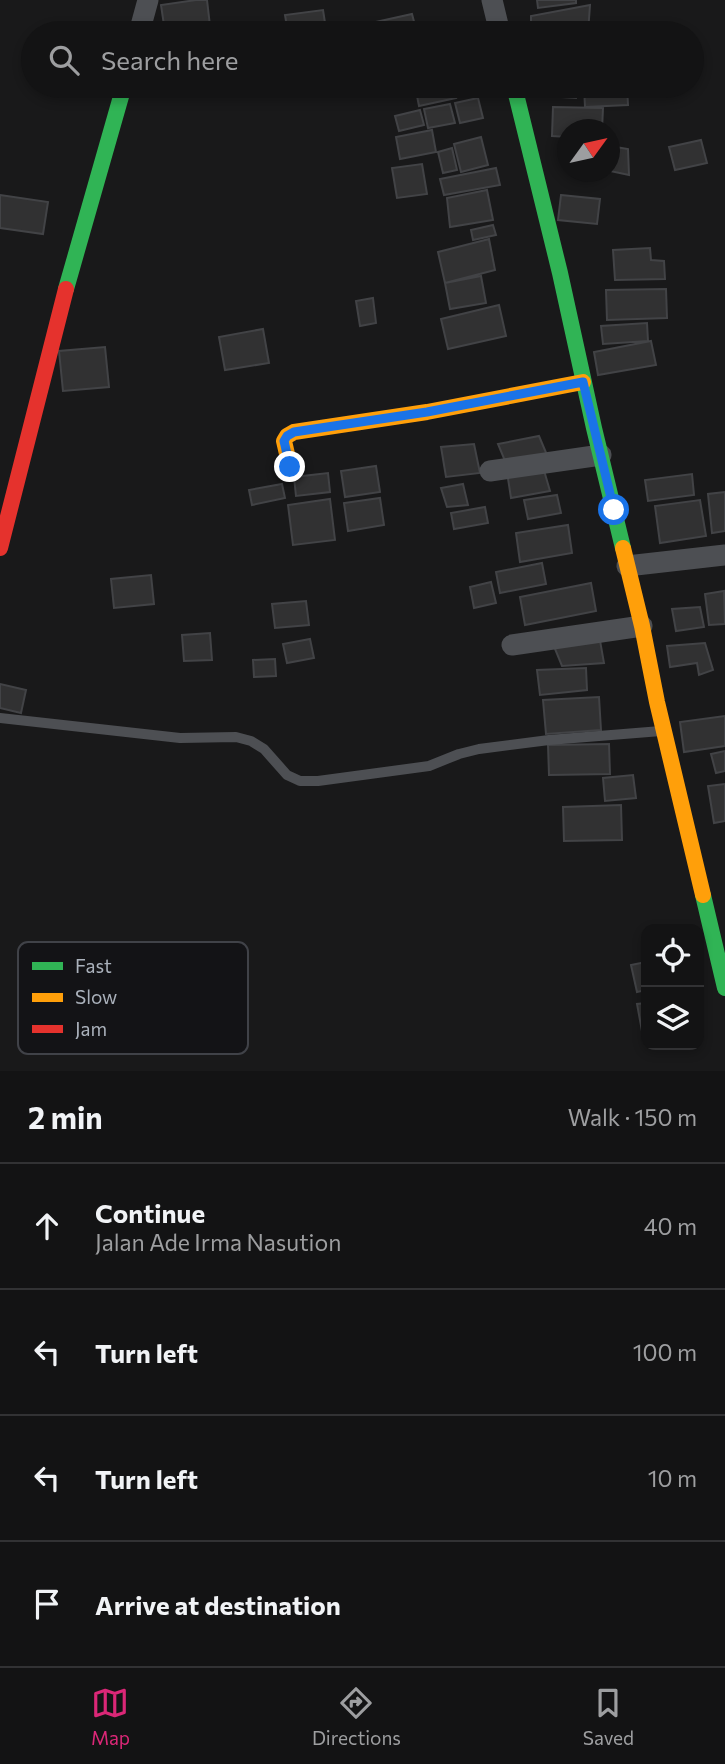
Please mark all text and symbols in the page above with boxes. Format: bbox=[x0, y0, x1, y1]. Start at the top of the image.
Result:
search box bbox=[21, 21, 704, 98]
icon: search bbox=[45, 41, 83, 79]
text: Search here bbox=[101, 44, 239, 75]
north arrow bbox=[557, 119, 620, 182]
route end bbox=[274, 451, 305, 482]
route start bbox=[598, 494, 629, 525]
map controls bbox=[641, 924, 704, 1050]
button: locate bbox=[641, 924, 704, 987]
legend bbox=[18, 942, 248, 1054]
text: Fast bbox=[75, 954, 112, 977]
text: Slow bbox=[75, 985, 117, 1008]
button: layers bbox=[641, 987, 704, 1050]
text: Jam bbox=[75, 1017, 107, 1040]
text: 2 min bbox=[28, 1098, 103, 1135]
text: Walk · 150 m bbox=[568, 1103, 697, 1131]
text: Continue bbox=[95, 1197, 205, 1228]
icon: ahead bbox=[28, 1207, 66, 1245]
text: 40 m bbox=[644, 1212, 697, 1240]
text: Jalan Ade Irma Nasution bbox=[95, 1228, 341, 1256]
icon: left bbox=[28, 1333, 66, 1371]
text: Turn left bbox=[95, 1337, 198, 1368]
text: 100 m bbox=[633, 1338, 697, 1366]
icon: left bbox=[28, 1459, 66, 1497]
text: Turn left bbox=[95, 1463, 198, 1494]
text: 10 m bbox=[648, 1464, 697, 1492]
icon: arrive bbox=[28, 1585, 66, 1623]
text: Arrive at destination bbox=[95, 1589, 341, 1620]
tab: Map bbox=[91, 1684, 130, 1749]
tab: Directions bbox=[312, 1684, 401, 1749]
tab: Saved bbox=[583, 1684, 634, 1749]

